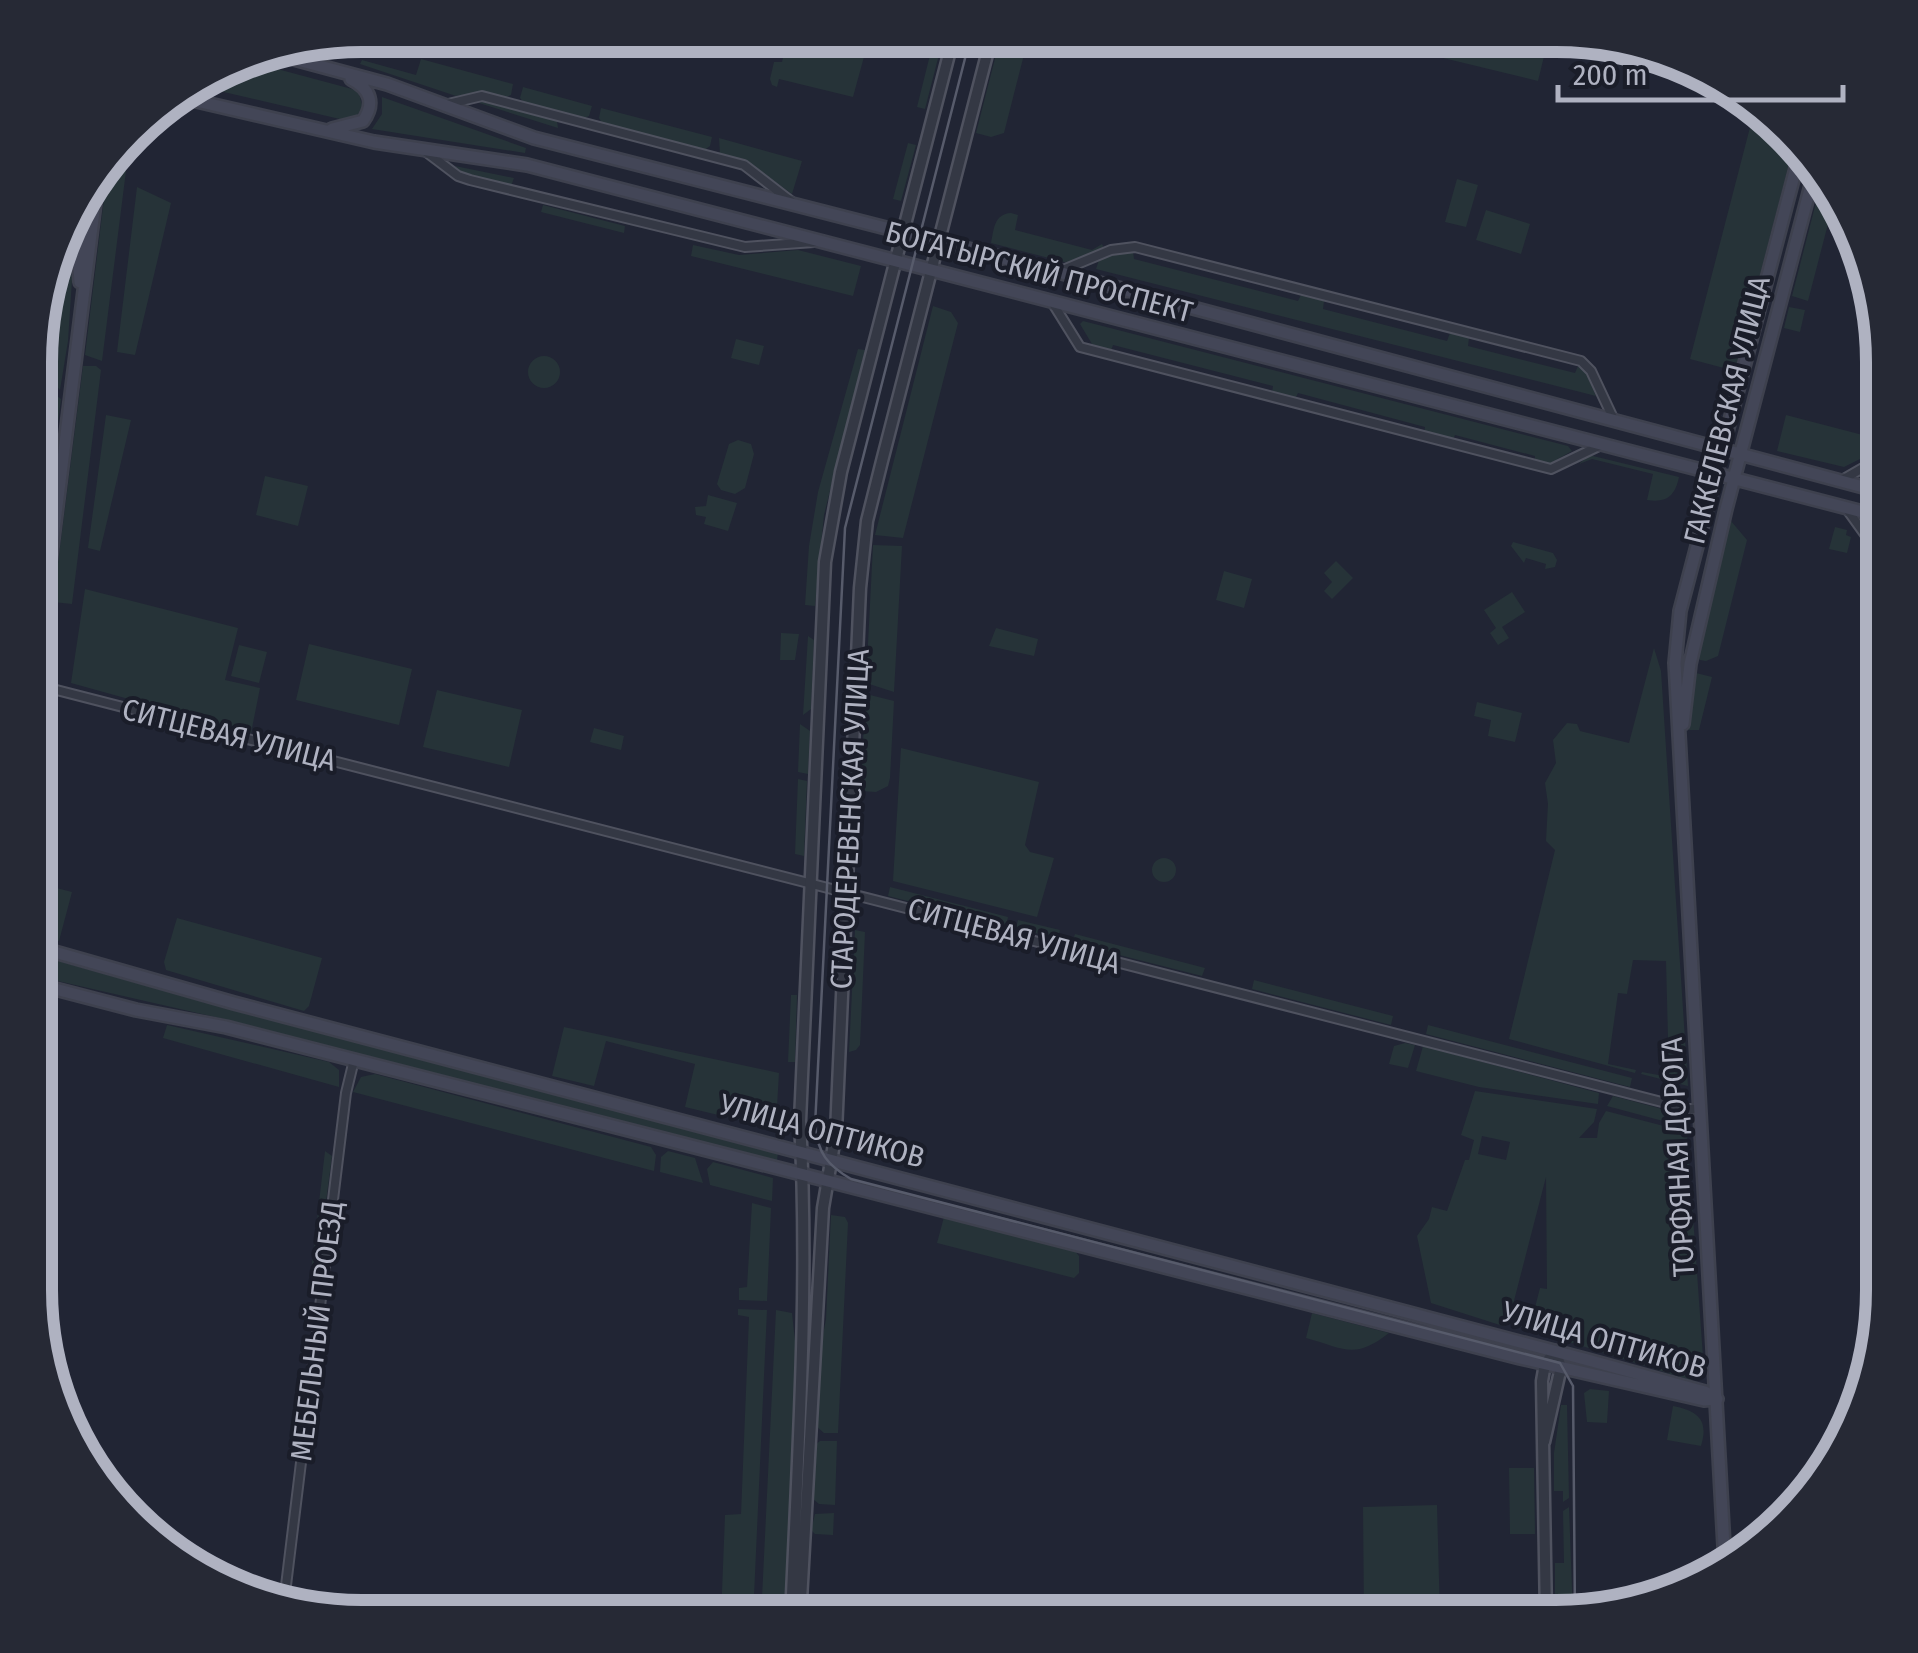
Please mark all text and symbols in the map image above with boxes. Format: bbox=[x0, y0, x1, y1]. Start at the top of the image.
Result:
scale bar bbox=[1558, 40, 1843, 102]
text: 200 m bbox=[1573, 57, 1648, 93]
street label: БОГАТЫРСКИЙ ПРОСПЕКТ bbox=[882, 214, 1196, 330]
street label: ГАККЕЛЕВСКАЯ УЛИЦА bbox=[1676, 272, 1778, 548]
street label: СТАРОДЕРЕВЕНСКАЯ УЛИЦА bbox=[823, 648, 877, 990]
street label: СИТЦЕВАЯ УЛИЦА bbox=[119, 691, 340, 779]
street label: СИТЦЕВАЯ УЛИЦА bbox=[904, 890, 1124, 982]
street label: ТОРФЯНАЯ ДОРОГА bbox=[1654, 1036, 1702, 1278]
street label: УЛИЦА ОПТИКОВ bbox=[715, 1086, 928, 1176]
street label: МЕБЕЛЬНЫЙ ПРОЕЗД bbox=[283, 1199, 351, 1463]
street label: УЛИЦА ОПТИКОВ bbox=[1497, 1293, 1710, 1386]

